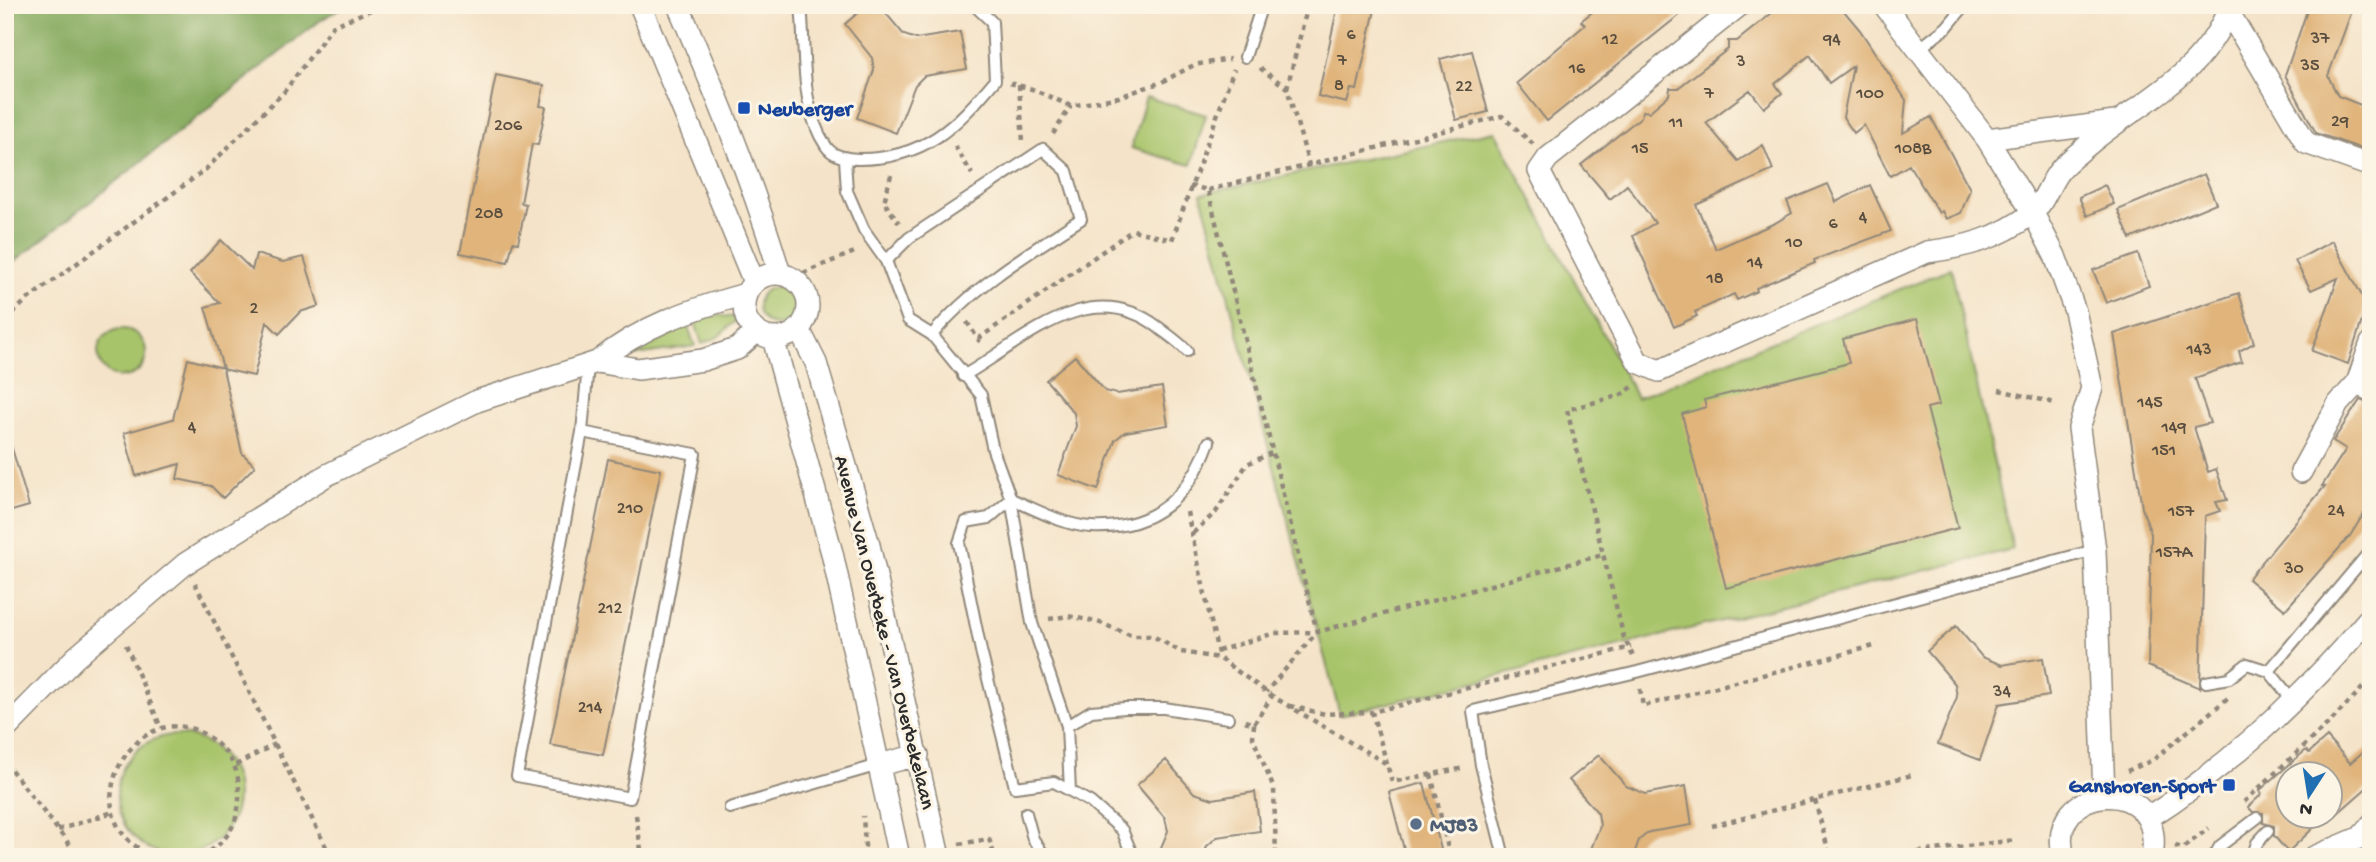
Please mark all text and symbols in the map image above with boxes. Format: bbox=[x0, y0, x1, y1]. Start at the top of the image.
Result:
house number: 6 bbox=[1346, 25, 1356, 46]
house number: 37 bbox=[2310, 29, 2330, 50]
house number: 12 bbox=[1601, 30, 1618, 51]
house number: 94 bbox=[1822, 30, 1841, 51]
house number: 7 bbox=[1336, 51, 1347, 72]
house number: 3 bbox=[1735, 52, 1746, 73]
house number: 35 bbox=[2300, 56, 2319, 77]
house number: 16 bbox=[1568, 59, 1586, 80]
house number: 8 bbox=[1334, 76, 1344, 97]
house number: 22 bbox=[1455, 77, 1473, 98]
house number: 7 bbox=[1703, 84, 1714, 105]
house number: 100 bbox=[1855, 84, 1884, 105]
place label: Neuberger bbox=[758, 99, 855, 124]
marker: Neuberger bbox=[736, 100, 752, 116]
house number: 29 bbox=[2331, 112, 2349, 133]
house number: 11 bbox=[1668, 113, 1683, 134]
house number: 206 bbox=[494, 116, 523, 137]
house number: 15 bbox=[1631, 139, 1648, 160]
house number: 108B bbox=[1894, 139, 1932, 160]
house number: 208 bbox=[475, 204, 504, 225]
house number: 4 bbox=[1859, 208, 1868, 229]
house number: 6 bbox=[1828, 214, 1838, 235]
house number: 10 bbox=[1784, 233, 1803, 254]
house number: 14 bbox=[1746, 253, 1763, 274]
house number: 18 bbox=[1705, 269, 1724, 290]
house number: 2 bbox=[250, 299, 259, 320]
house number: 143 bbox=[2185, 340, 2212, 361]
house number: 145 bbox=[2136, 393, 2163, 414]
house number: 4 bbox=[188, 418, 197, 439]
house number: 149 bbox=[2161, 418, 2186, 439]
house number: 151 bbox=[2151, 441, 2176, 462]
street label: Avenue Van Overbeke - Van Overbekelaan bbox=[826, 453, 939, 812]
house number: 210 bbox=[617, 499, 643, 520]
house number: 24 bbox=[2327, 501, 2345, 522]
house number: 157 bbox=[2167, 502, 2195, 523]
house number: 157A bbox=[2155, 543, 2194, 564]
house number: 30 bbox=[2283, 559, 2304, 580]
house number: 212 bbox=[598, 599, 623, 620]
house number: 34 bbox=[1992, 682, 2011, 703]
house number: 214 bbox=[578, 698, 603, 719]
north arrow bbox=[2274, 760, 2344, 830]
place label: Ganshoren-Sport bbox=[2068, 776, 2217, 801]
marker: Ganshoren-Sport bbox=[2221, 777, 2237, 793]
text: N bbox=[2298, 796, 2315, 821]
place label: MJ83 bbox=[1430, 815, 1478, 840]
marker: MJ83 bbox=[1408, 816, 1424, 832]

